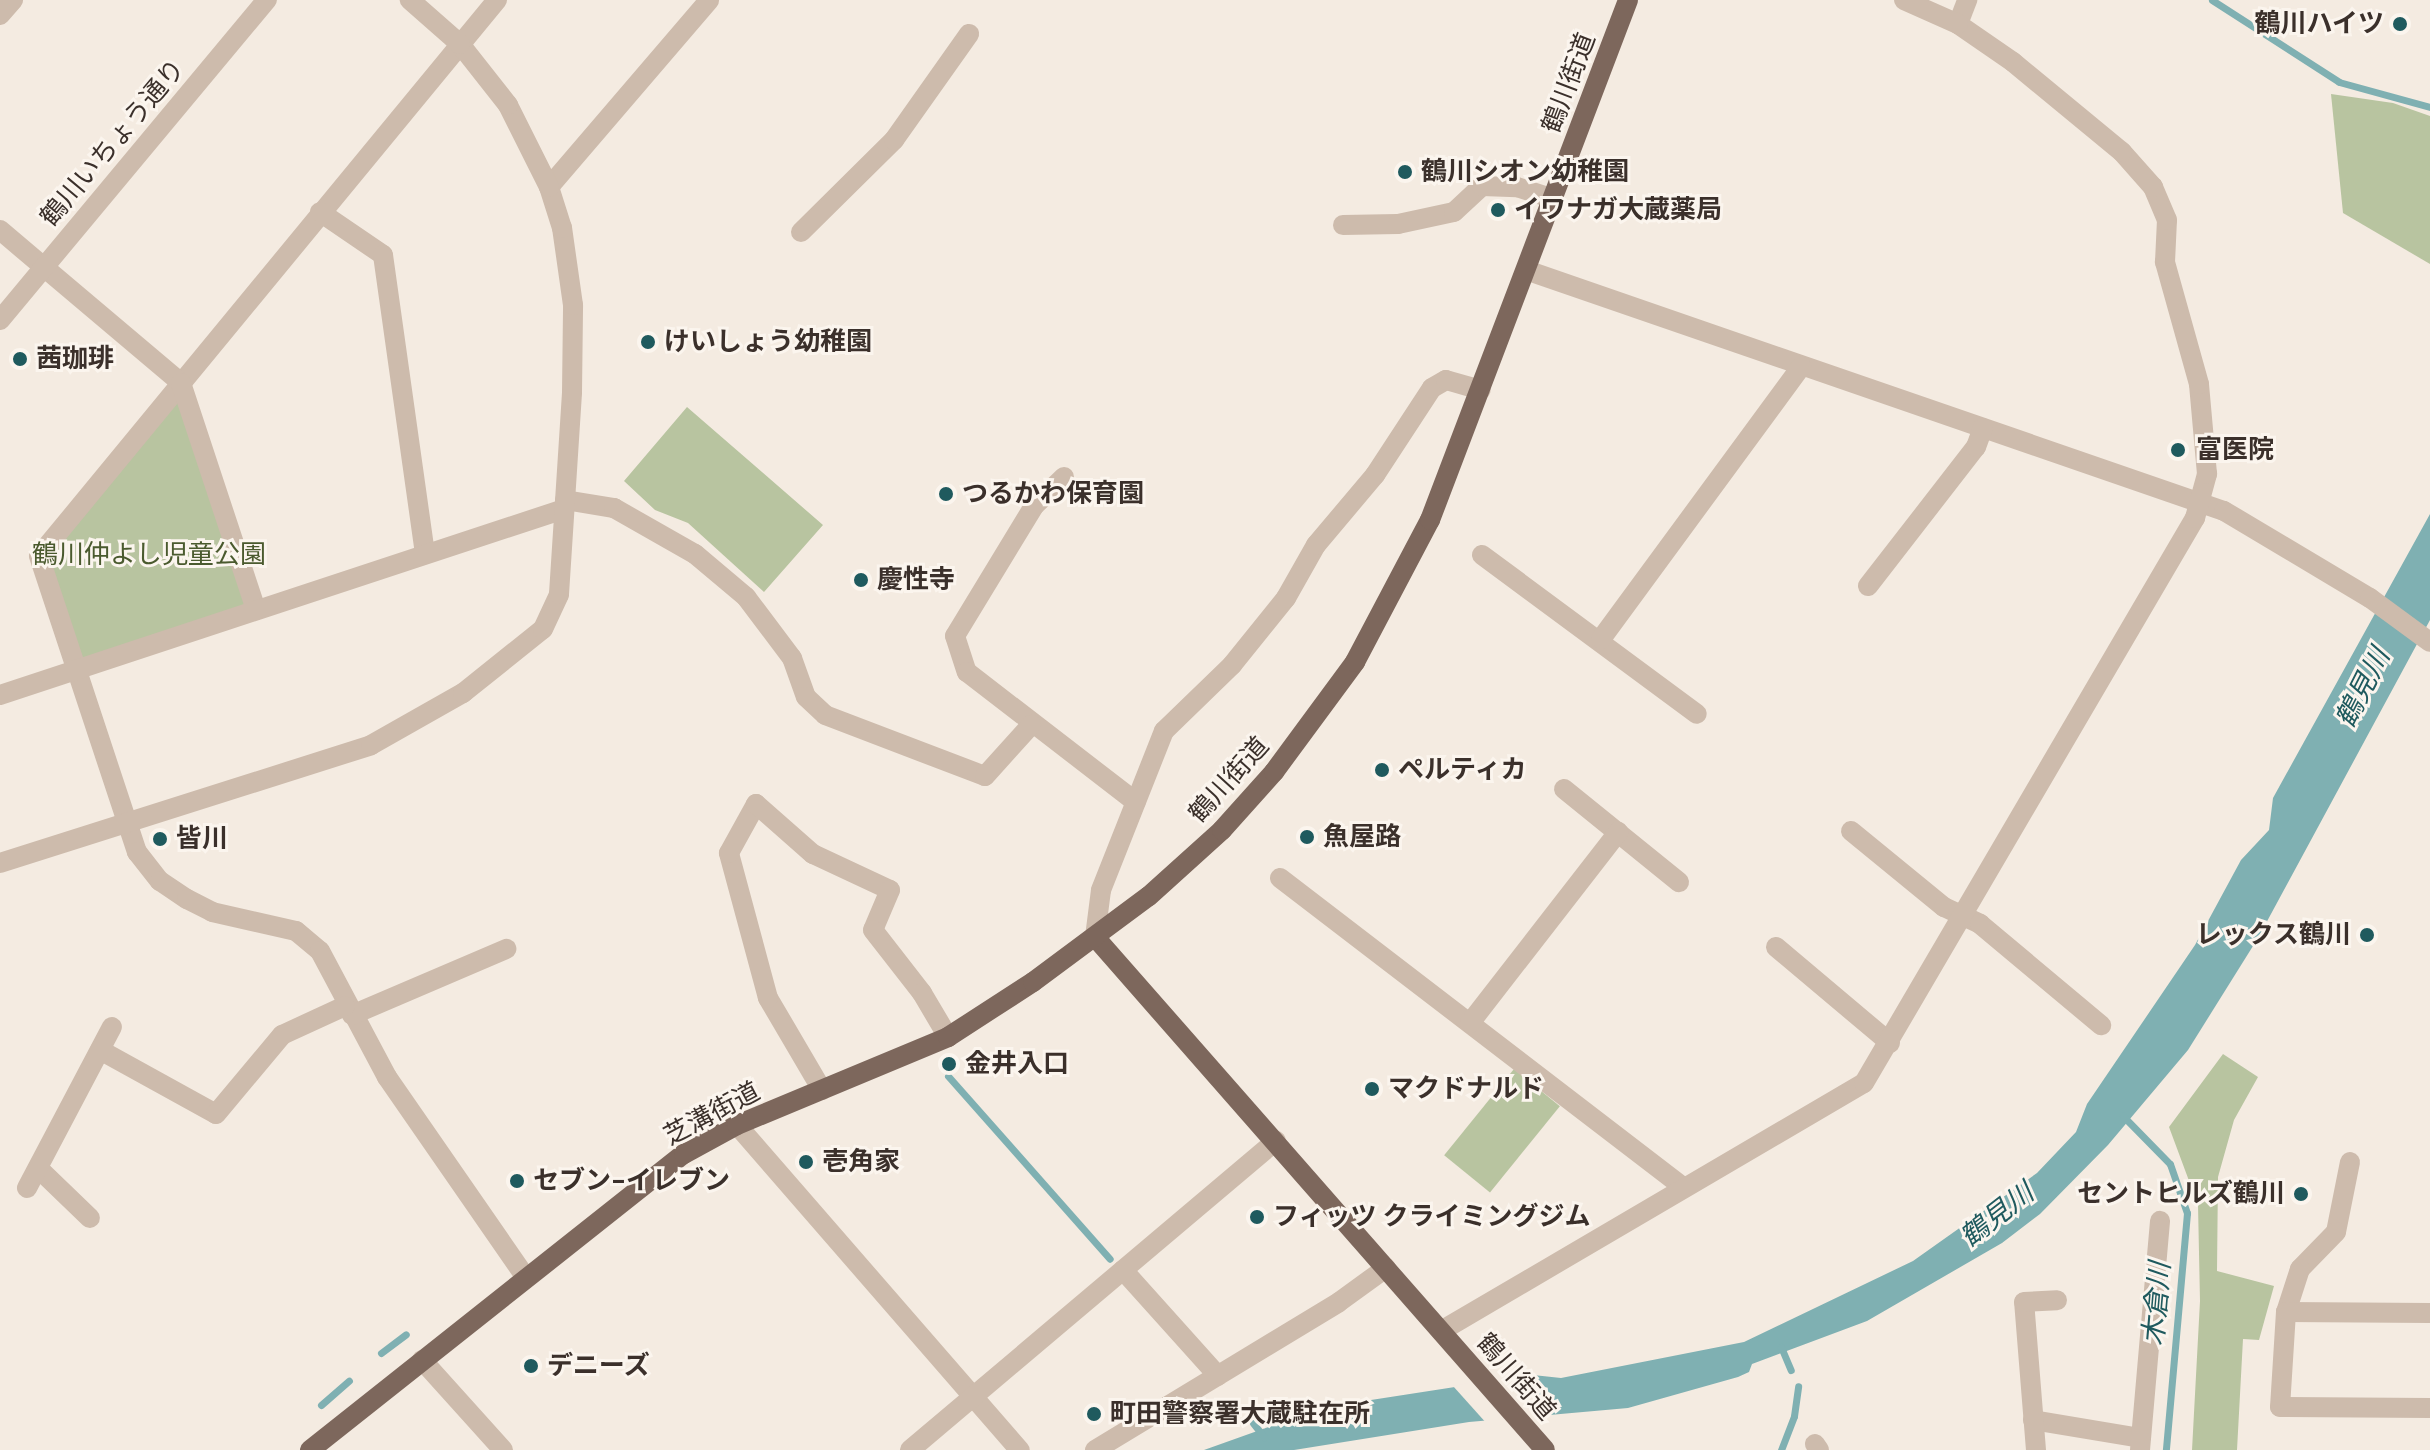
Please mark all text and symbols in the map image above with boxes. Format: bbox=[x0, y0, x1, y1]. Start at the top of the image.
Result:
place label: 鶴川ハイツ bbox=[2254, 8, 2384, 40]
marker: 鶴川ハイツ bbox=[2391, 15, 2409, 33]
street label: 鶴川街道 bbox=[1536, 29, 1602, 137]
street label: 鶴川いちょう通り bbox=[34, 53, 192, 233]
place label: 鶴川シオン幼稚園 bbox=[1421, 156, 1629, 188]
marker: 鶴川シオン幼稚園 bbox=[1396, 163, 1414, 181]
place label: イワナガ大蔵薬局 bbox=[1514, 194, 1722, 226]
marker: イワナガ大蔵薬局 bbox=[1489, 201, 1507, 219]
place label: けいしょう幼稚園 bbox=[664, 326, 872, 358]
marker: けいしょう幼稚園 bbox=[639, 333, 657, 351]
place label: 茜珈琲 bbox=[36, 343, 114, 375]
marker: 茜珈琲 bbox=[11, 350, 29, 368]
place label: 富医院 bbox=[2196, 434, 2274, 466]
marker: 富医院 bbox=[2167, 439, 2189, 461]
place label: つるかわ保育園 bbox=[962, 478, 1144, 510]
marker: つるかわ保育園 bbox=[937, 485, 955, 503]
park label: 鶴川仲よし児童公園 bbox=[32, 539, 266, 571]
place label: 慶性寺 bbox=[877, 564, 955, 596]
marker: 慶性寺 bbox=[852, 571, 870, 589]
water label: 鶴見川 bbox=[2329, 643, 2397, 733]
street label: 鶴川街道 bbox=[1183, 731, 1275, 829]
place label: ペルティカ bbox=[1398, 754, 1528, 786]
marker: ペルティカ bbox=[1373, 761, 1391, 779]
place label: 魚屋路 bbox=[1323, 821, 1401, 853]
place label: 皆川 bbox=[176, 823, 228, 855]
marker: 魚屋路 bbox=[1298, 828, 1316, 846]
marker: 皆川 bbox=[151, 830, 169, 848]
place label: レックス鶴川 bbox=[2195, 919, 2351, 951]
marker: レックス鶴川 bbox=[2358, 926, 2376, 944]
place label: 金井入口 bbox=[965, 1048, 1069, 1080]
marker: 金井入口 bbox=[940, 1055, 958, 1073]
place label: マクドナルド bbox=[1388, 1073, 1544, 1105]
street label: 芝溝街道 bbox=[659, 1076, 765, 1152]
marker: マクドナルド bbox=[1363, 1080, 1381, 1098]
place label: 壱角家 bbox=[822, 1146, 900, 1178]
marker: 壱角家 bbox=[797, 1153, 815, 1171]
place label: セブン-イレブン bbox=[533, 1165, 730, 1197]
marker: セブン-イレブン bbox=[508, 1172, 526, 1190]
water label: 鶴見川 bbox=[1954, 1176, 2040, 1254]
place label: セントヒルズ鶴川 bbox=[2077, 1178, 2285, 1210]
marker: セントヒルズ鶴川 bbox=[2292, 1185, 2310, 1203]
place label: フィッツ クライミングジム bbox=[1273, 1201, 1591, 1233]
marker: フィッツ クライミングジム bbox=[1248, 1208, 1266, 1226]
water label: 木倉川 bbox=[2137, 1261, 2177, 1347]
street label: 鶴川街道 bbox=[1470, 1328, 1562, 1426]
place label: デニーズ bbox=[547, 1350, 651, 1382]
marker: デニーズ bbox=[522, 1357, 540, 1375]
place label: 町田警察署大蔵駐在所 bbox=[1110, 1398, 1370, 1430]
marker: 町田警察署大蔵駐在所 bbox=[1085, 1405, 1103, 1423]

